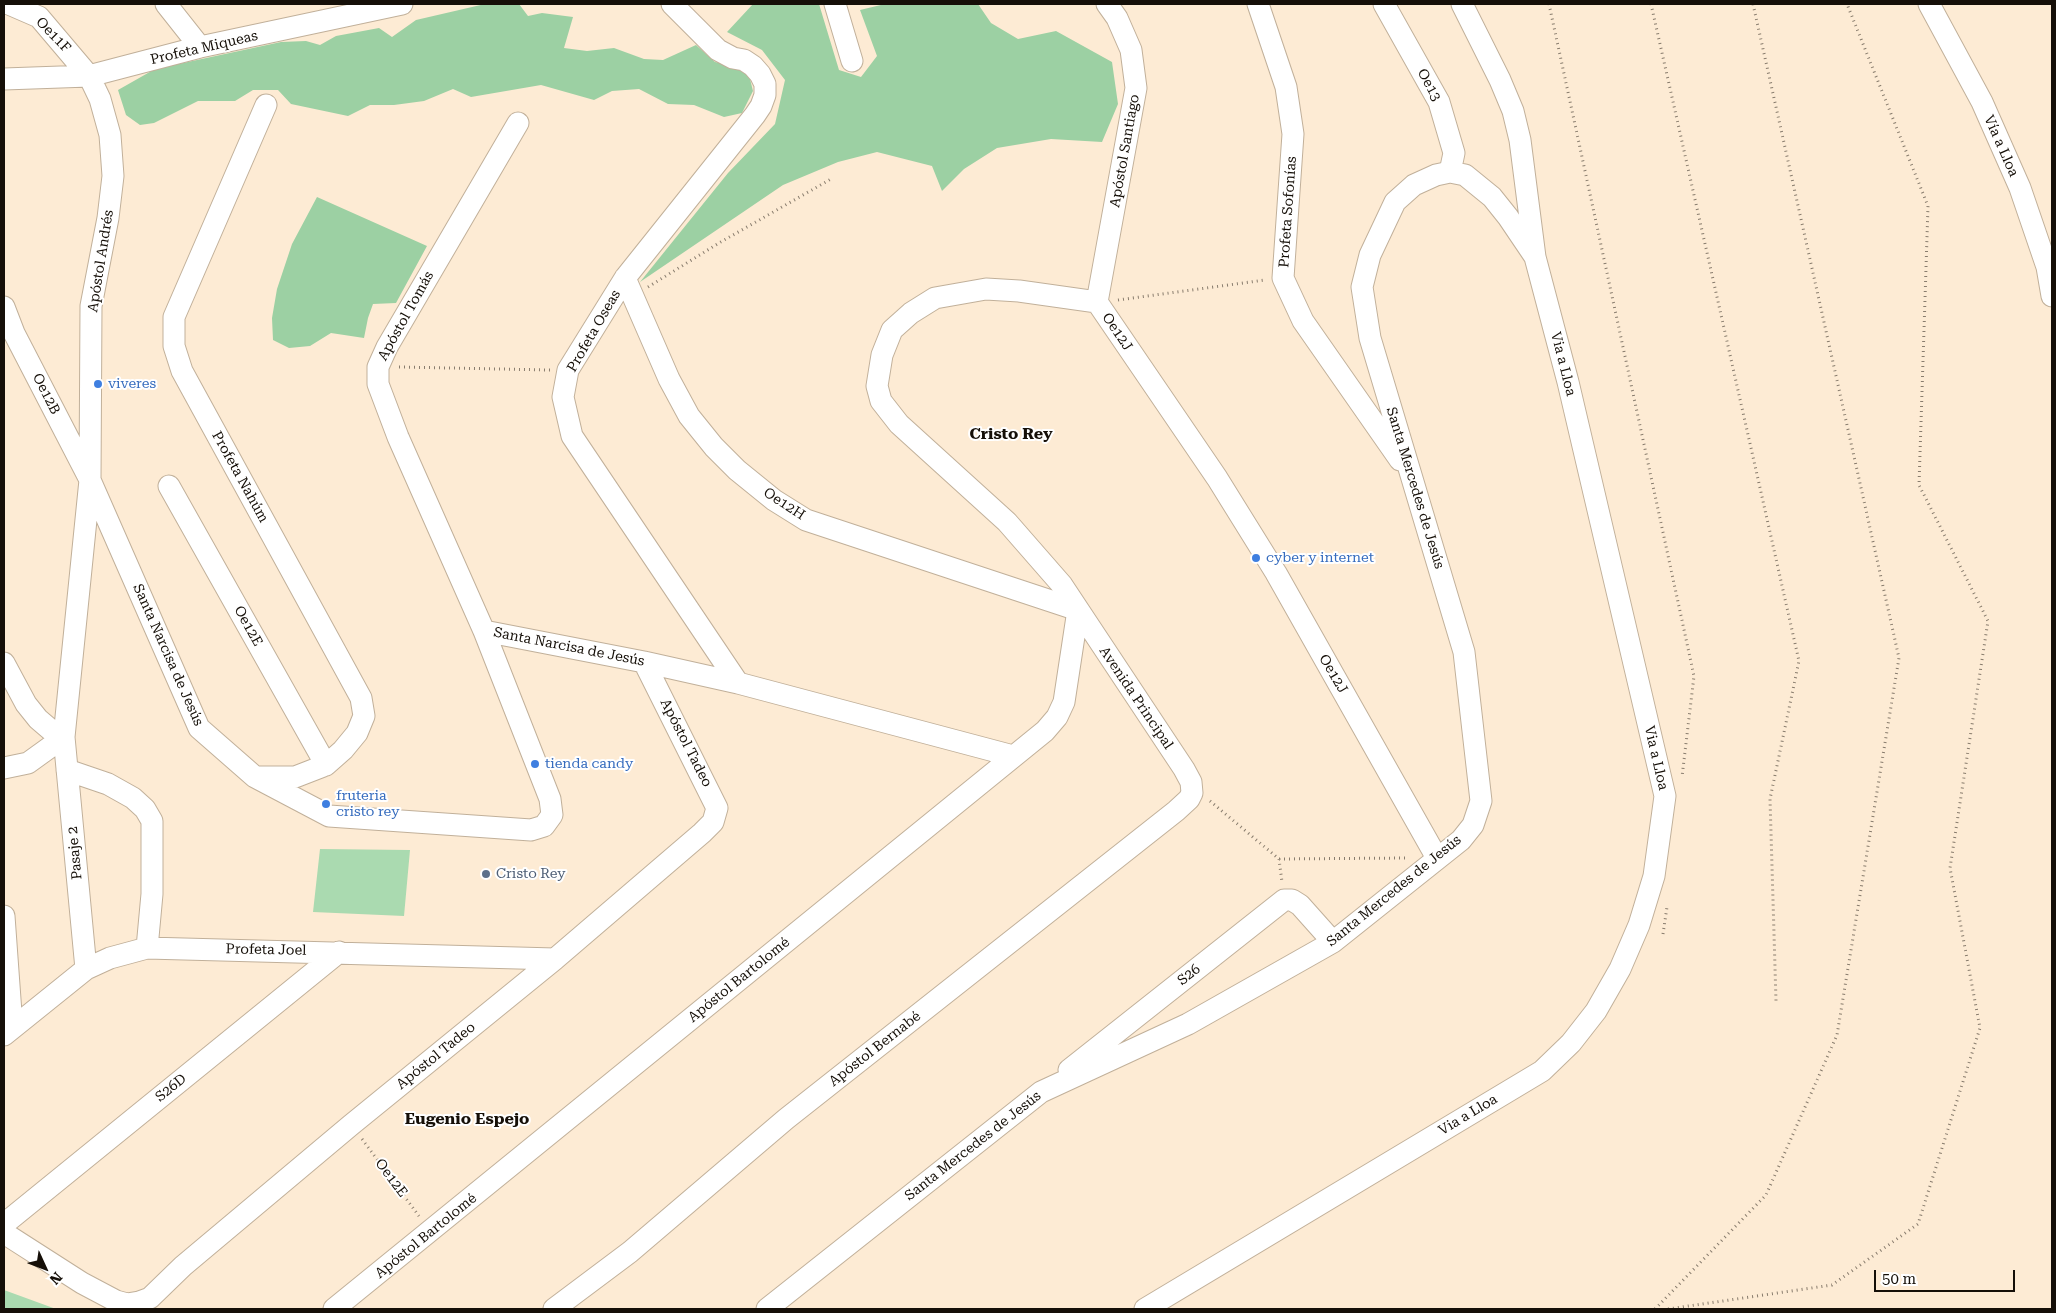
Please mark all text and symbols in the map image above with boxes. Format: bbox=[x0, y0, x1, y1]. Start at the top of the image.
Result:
street label: Oe11F bbox=[32, 14, 74, 56]
street label: Profeta Miqueas bbox=[149, 27, 259, 69]
street label: Oe13 bbox=[1413, 66, 1445, 104]
street label: Apóstol Santiago bbox=[1107, 93, 1143, 209]
street label: Vía a Lloa bbox=[1980, 113, 2022, 179]
street label: Profeta Sofonías bbox=[1276, 156, 1300, 268]
street label: Apóstol Andrés bbox=[85, 209, 117, 313]
street label: Apóstol Tomás bbox=[374, 268, 438, 364]
street label: Profeta Oseas bbox=[564, 287, 624, 375]
street label: Oe12J bbox=[1098, 310, 1136, 354]
street label: Via a Lloa bbox=[1547, 330, 1579, 398]
street label: Oe12B bbox=[29, 371, 63, 417]
place label: viveres bbox=[108, 376, 156, 392]
marker: viveres bbox=[92, 378, 104, 390]
street label: Santa Mercedes de Jesús bbox=[1382, 405, 1448, 571]
district label: Cristo Rey bbox=[969, 424, 1053, 444]
street label: Profeta Nahúm bbox=[208, 429, 272, 525]
street label: Oe12H bbox=[760, 484, 808, 524]
place label: cyber y internet bbox=[1266, 550, 1374, 566]
marker: cyber y internet bbox=[1250, 552, 1262, 564]
street label: Santa Narcisa de Jesús bbox=[129, 581, 207, 729]
street label: Oe12E bbox=[230, 603, 266, 649]
street label: Santa Narcisa de Jesús bbox=[492, 624, 646, 670]
street label: Avenida Principal bbox=[1095, 644, 1177, 752]
street label: Oe12J bbox=[1315, 651, 1351, 697]
street label: Apóstol Tadeo bbox=[657, 696, 715, 790]
street label: Via a Lloa bbox=[1640, 724, 1672, 792]
place label: tienda candy bbox=[545, 756, 633, 772]
marker: tienda candy bbox=[529, 758, 541, 770]
place label: fruteria cristo rey bbox=[336, 788, 399, 820]
marker: fruteria cristo rey bbox=[320, 798, 332, 810]
street label: Pasaje 2 bbox=[64, 826, 86, 880]
street label: Santa Mercedes de Jesús bbox=[1323, 832, 1465, 950]
place label: Cristo Rey bbox=[496, 866, 566, 882]
marker: Cristo Rey bbox=[480, 868, 492, 880]
street label: Apóstol Bartolomé bbox=[685, 934, 793, 1026]
street label: Profeta Joel bbox=[226, 941, 306, 959]
street label: S26 bbox=[1174, 961, 1204, 989]
street label: Apóstol Bernabé bbox=[826, 1008, 924, 1090]
street label: Apóstol Tadeo bbox=[393, 1019, 479, 1093]
street label: S26D bbox=[152, 1070, 190, 1106]
street label: Santa Mercedes de Jesús bbox=[902, 1088, 1044, 1204]
street label: Via a Lloa bbox=[1436, 1091, 1500, 1139]
district label: Eugenio Espejo bbox=[405, 1109, 529, 1129]
street label: Oe12E bbox=[371, 1156, 411, 1200]
street label: Apóstol Bartolomé bbox=[372, 1190, 480, 1282]
north arrow bbox=[20, 1243, 70, 1293]
scale bar bbox=[1876, 1260, 2017, 1292]
text: N bbox=[46, 1269, 65, 1288]
text: 50 m bbox=[1882, 1270, 1916, 1288]

